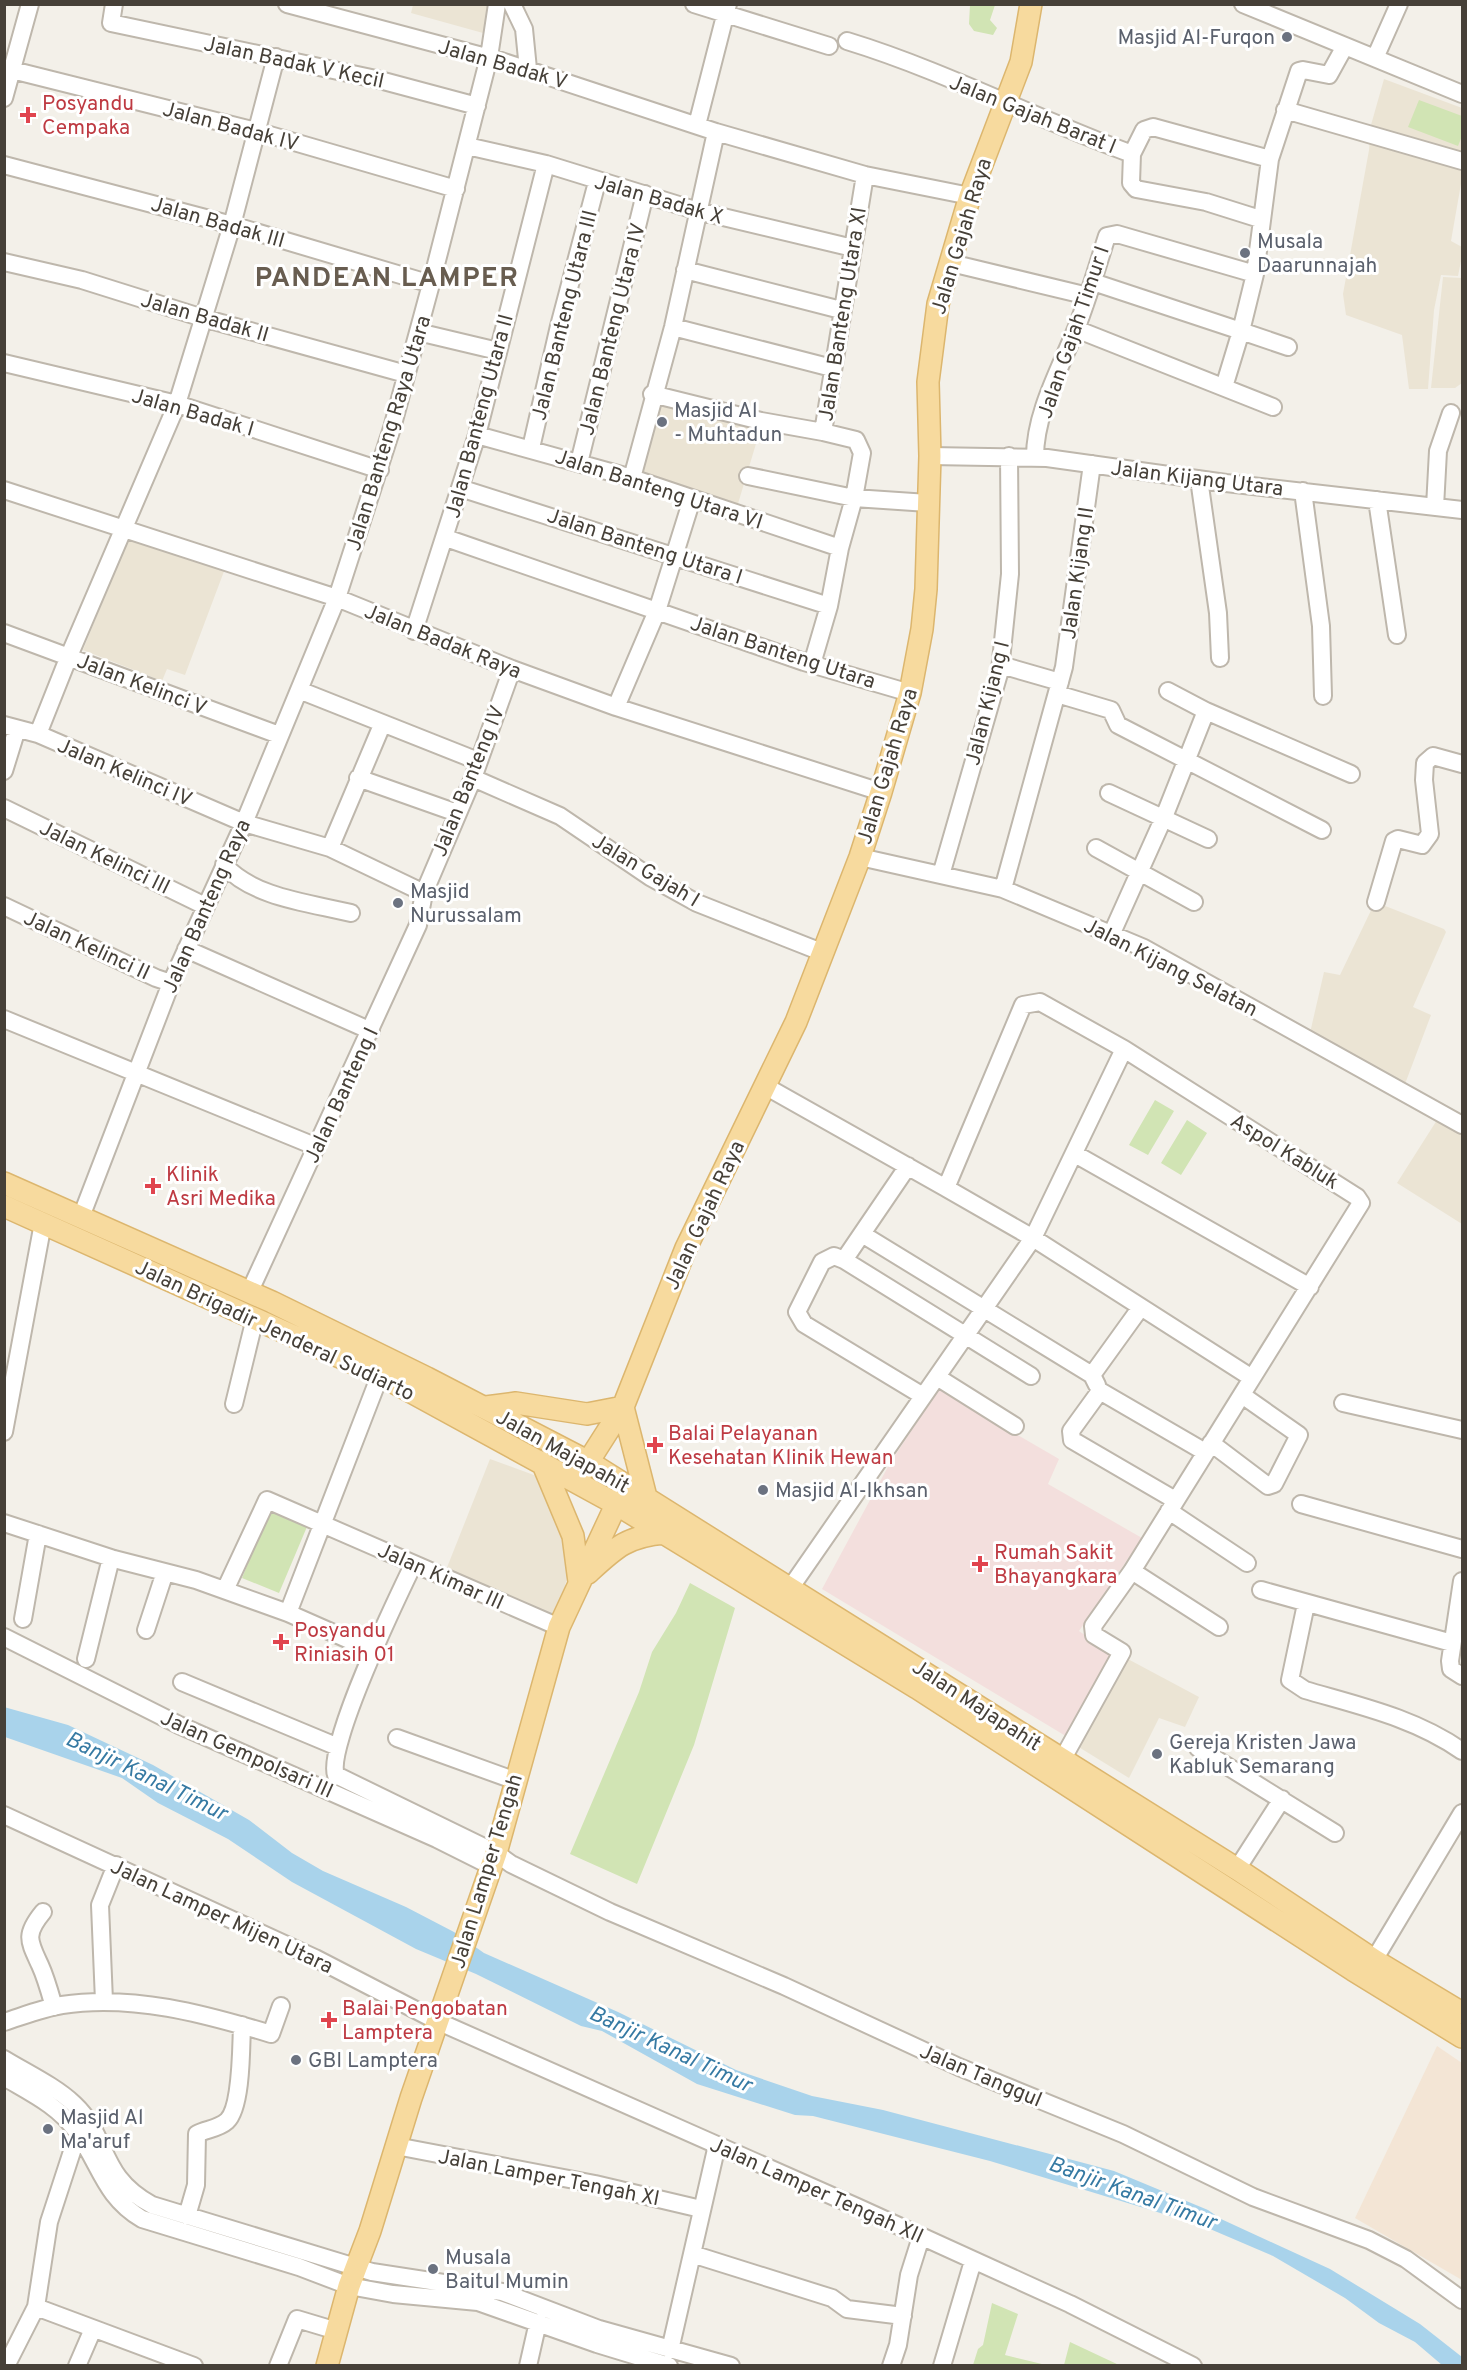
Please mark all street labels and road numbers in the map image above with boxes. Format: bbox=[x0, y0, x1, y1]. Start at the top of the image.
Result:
street label: Jalan Badak V Kecil bbox=[201, 31, 386, 96]
street label: Jalan Badak V bbox=[435, 34, 570, 97]
street label: Jalan Gajah Barat I bbox=[945, 70, 1120, 161]
street label: Jalan Badak IV bbox=[160, 96, 302, 159]
street label: Jalan Gajah Raya bbox=[926, 155, 999, 318]
street label: Jalan Badak X bbox=[591, 169, 726, 232]
street label: Jalan Badak III bbox=[148, 191, 288, 255]
street label: Jalan Banteng Utara XI bbox=[813, 205, 874, 423]
street label: Jalan Banteng Utara III bbox=[526, 207, 605, 423]
street label: Jalan Banteng Utara IV bbox=[574, 220, 653, 438]
street label: Jalan Gajah Timur I bbox=[1032, 243, 1117, 422]
street label: Jalan Badak II bbox=[137, 287, 272, 350]
street label: Jalan Banteng Utara II bbox=[440, 311, 521, 521]
street label: Jalan Banteng Raya Utara bbox=[341, 312, 438, 554]
street label: Jalan Badak I bbox=[128, 383, 257, 444]
street label: Jalan Banteng Utara VI bbox=[551, 444, 766, 537]
street label: Jalan Kijang Utara bbox=[1109, 456, 1285, 503]
street label: Jalan Banteng Utara I bbox=[543, 503, 746, 592]
street label: Jalan Kijang II bbox=[1056, 505, 1101, 641]
street label: Jalan Badak Raya bbox=[360, 599, 525, 686]
street label: Jalan Banteng Utara bbox=[686, 611, 879, 696]
street label: Jalan Kijang I bbox=[960, 638, 1017, 768]
street label: Jalan Kelinci V bbox=[73, 648, 210, 723]
street label: Jalan Gajah Raya bbox=[852, 685, 925, 848]
street label: Jalan Banteng IV bbox=[427, 702, 512, 861]
street label: Jalan Kelinci IV bbox=[53, 733, 196, 814]
street label: Jalan Kelinci III bbox=[35, 815, 174, 902]
street label: Jalan Banteng Raya bbox=[157, 815, 258, 998]
street label: Jalan Gajah I bbox=[586, 828, 704, 914]
street label: Jalan Kelinci II bbox=[19, 905, 154, 987]
street label: Jalan Kijang Selatan bbox=[1079, 913, 1262, 1024]
street label: Jalan Banteng I bbox=[299, 1023, 386, 1168]
street label: Aspol Kabluk bbox=[1225, 1108, 1344, 1196]
street label: Jalan Gajah Raya bbox=[659, 1137, 752, 1295]
street label: Jalan Brigadir Jenderal Sudiarto bbox=[130, 1255, 418, 1408]
street label: Jalan Majapahit bbox=[491, 1404, 634, 1500]
street label: Jalan Kimar III bbox=[373, 1538, 508, 1617]
street label: Jalan Majapahit bbox=[906, 1654, 1046, 1758]
street label: Jalan Gempolsari III bbox=[156, 1705, 337, 1806]
street label: Jalan Lamper Tengah bbox=[445, 1771, 530, 1972]
street label: Jalan Lamper Mijen Utara bbox=[106, 1854, 337, 1981]
street label: Jalan Tanggul bbox=[915, 2038, 1046, 2114]
street label: Jalan Lamper Tengah XII bbox=[705, 2132, 927, 2251]
street label: Jalan Lamper Tengah XI bbox=[436, 2144, 662, 2213]

